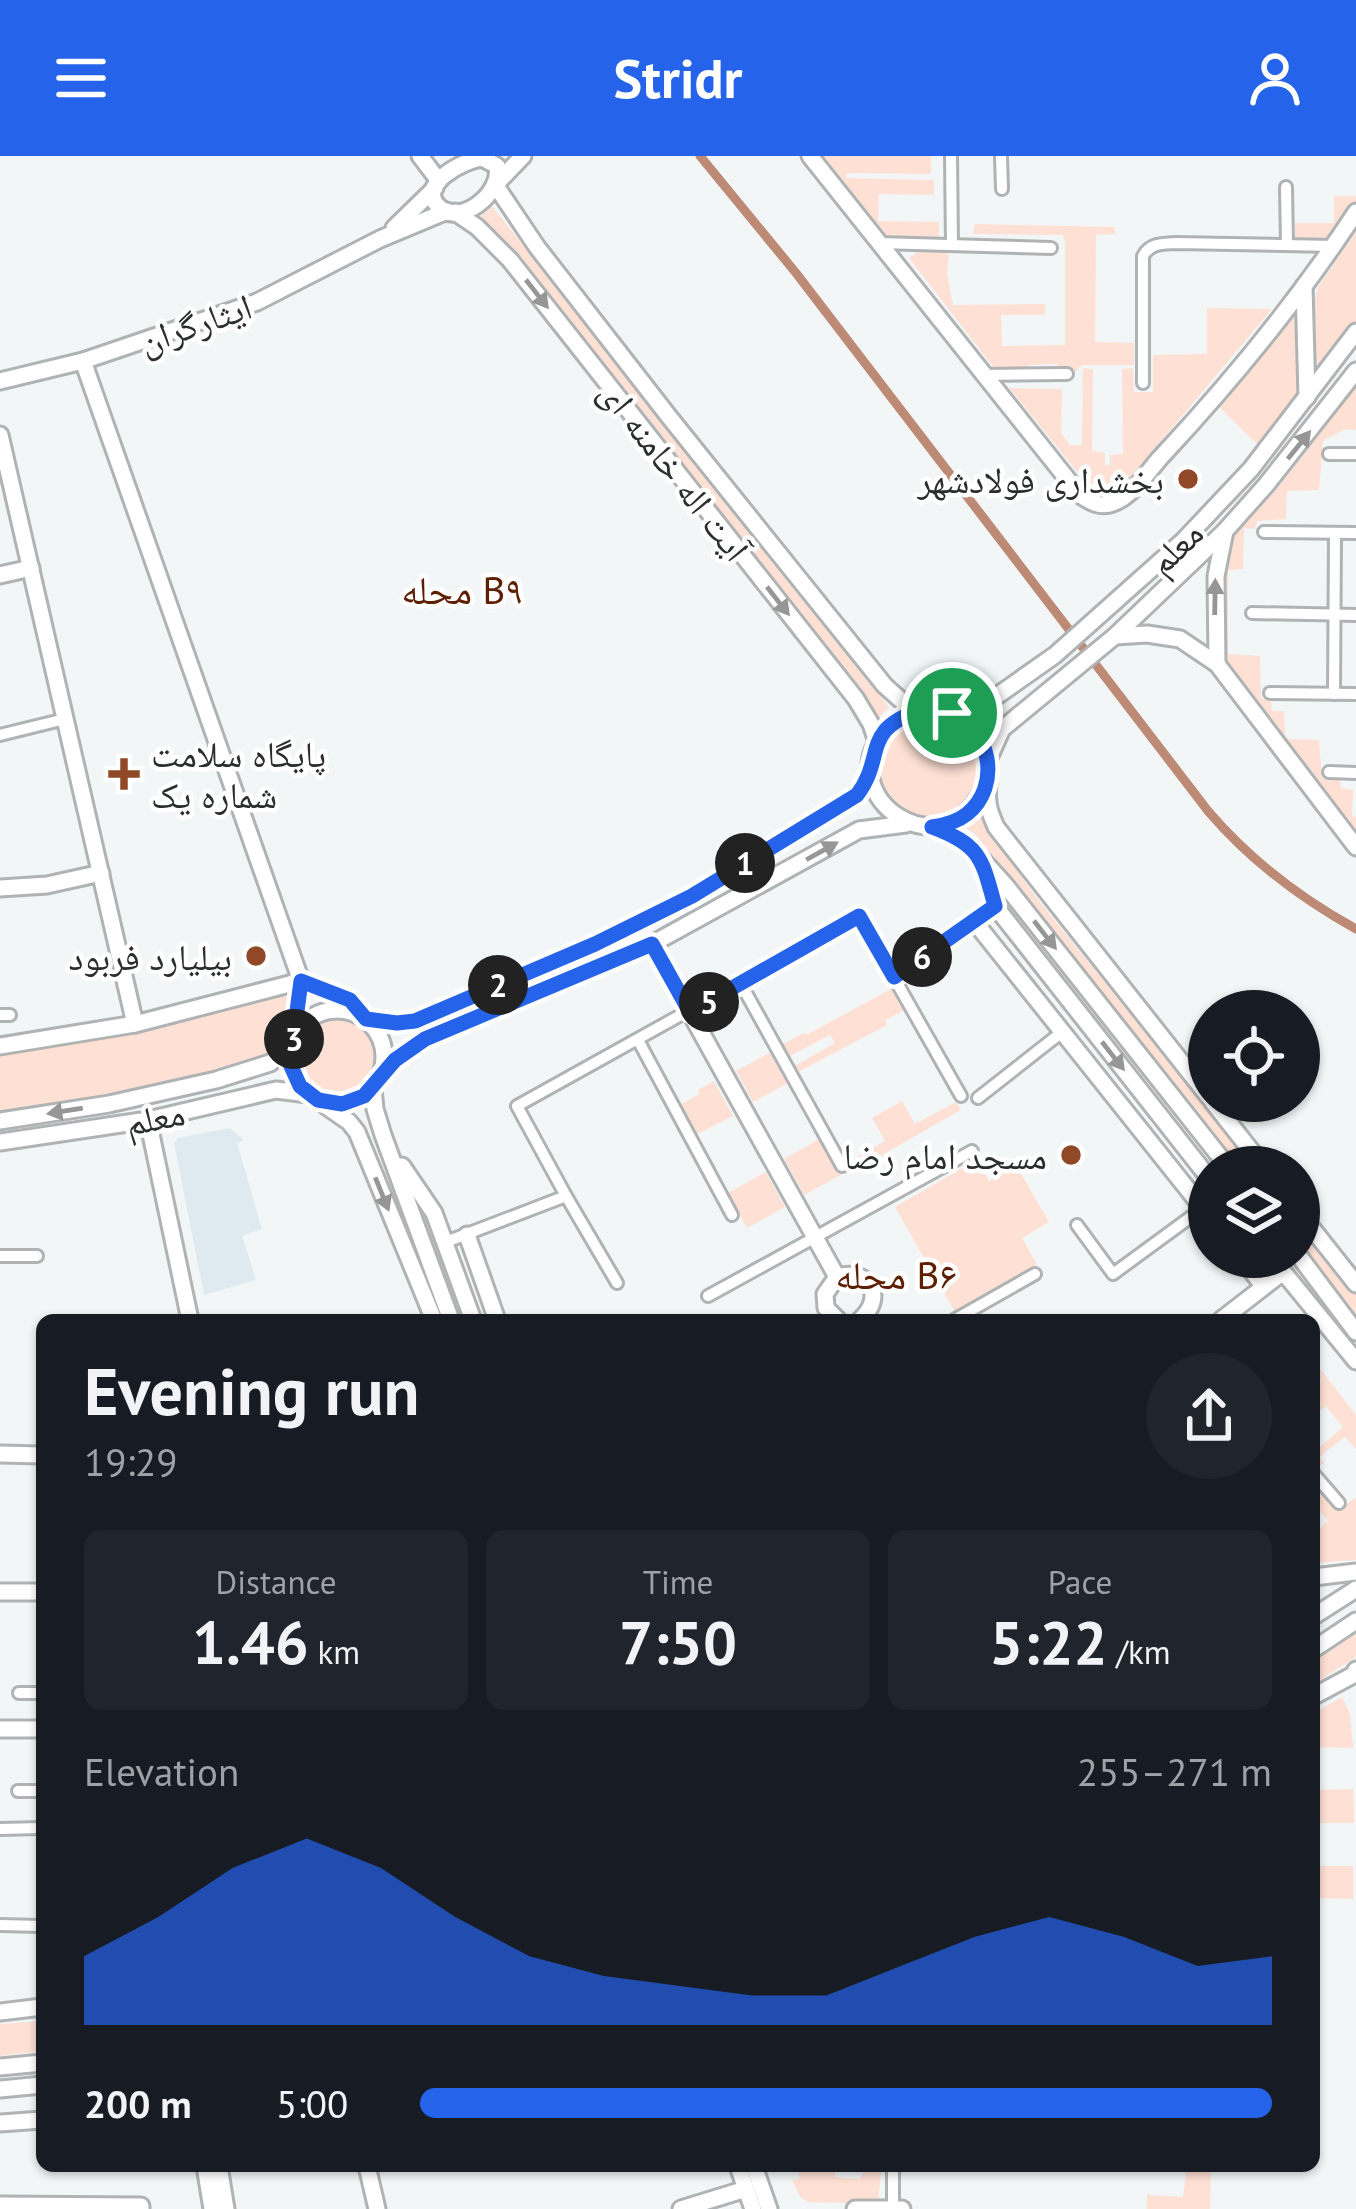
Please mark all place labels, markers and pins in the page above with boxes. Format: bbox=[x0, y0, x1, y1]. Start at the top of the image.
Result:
place label: بخشداری فولادشهر bbox=[916, 456, 1164, 503]
marker: بخشداری فولادشهر bbox=[1175, 466, 1201, 492]
pin bbox=[901, 662, 1003, 764]
place label: پایگاه سلامت شماره یک bbox=[151, 730, 326, 818]
marker: پایگاه سلامت شماره یک bbox=[108, 758, 140, 790]
pin: 1 bbox=[715, 833, 775, 893]
pin: 6 bbox=[892, 927, 952, 987]
place label: بیلیارد فربود bbox=[69, 933, 232, 980]
marker: بیلیارد فربود bbox=[243, 943, 269, 969]
pin: 2 bbox=[468, 955, 528, 1015]
pin: 5 bbox=[679, 972, 739, 1032]
pin: 3 bbox=[264, 1009, 324, 1069]
place label: مسجد امام رضا bbox=[843, 1132, 1047, 1180]
marker: مسجد امام رضا bbox=[1058, 1142, 1084, 1168]

